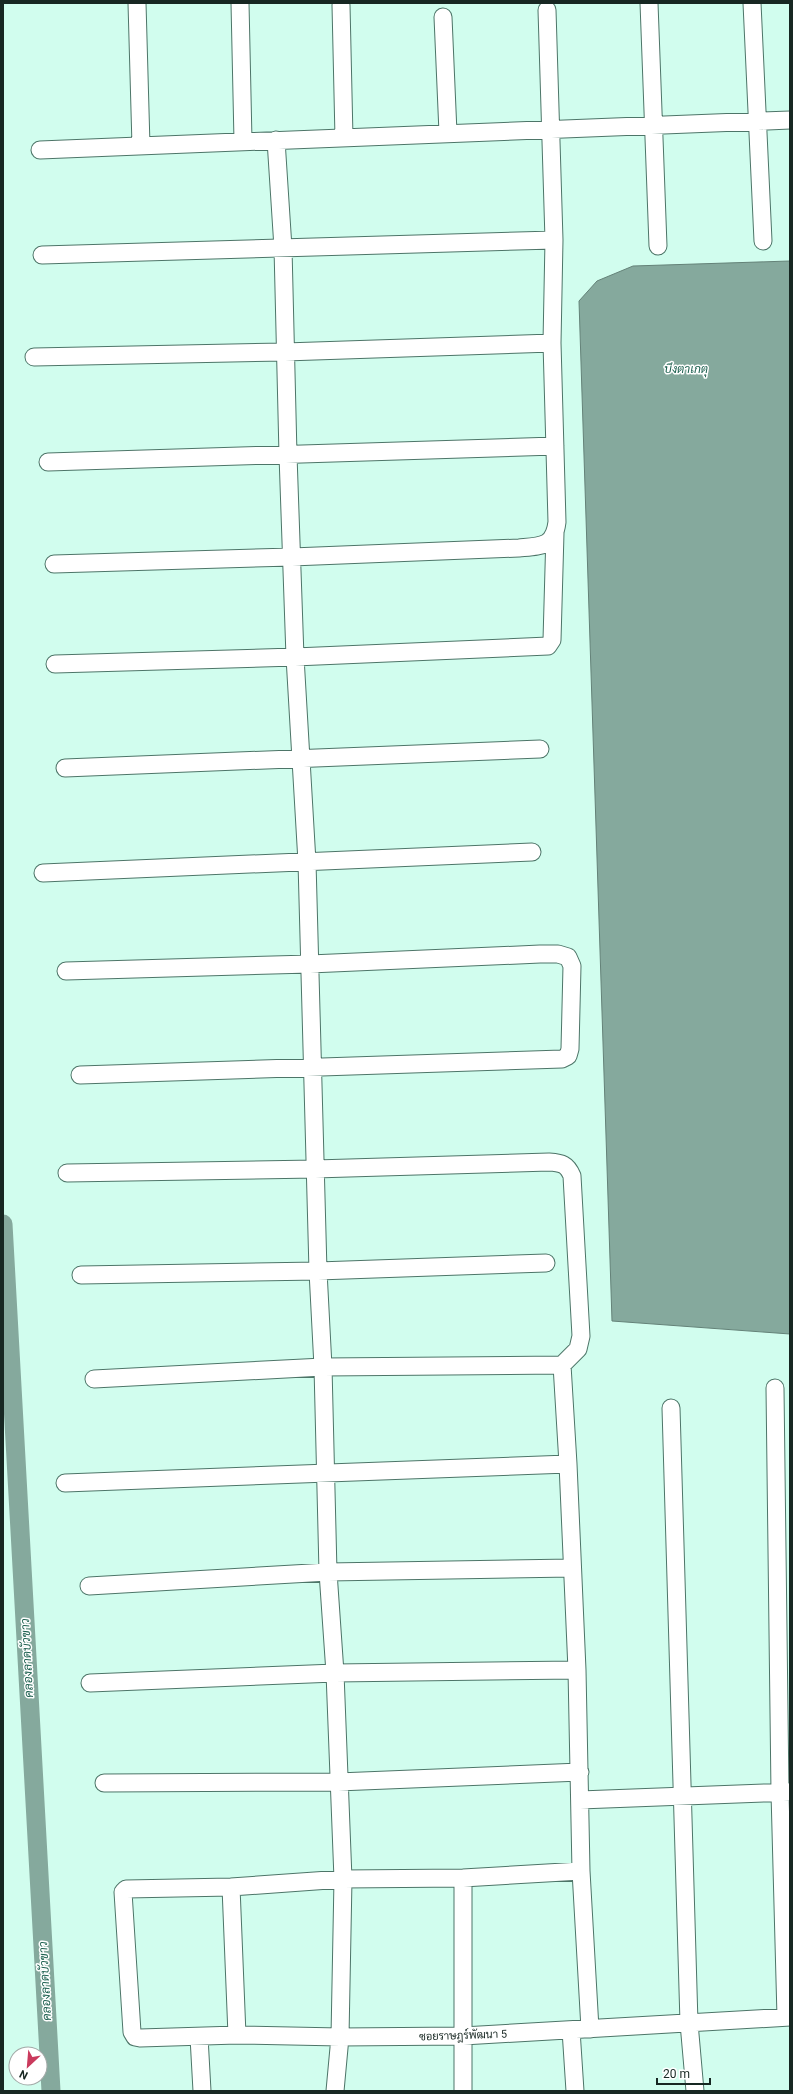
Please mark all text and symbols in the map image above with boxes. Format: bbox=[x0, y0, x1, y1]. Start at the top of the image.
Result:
water label: บึงตาเกตุ bbox=[664, 362, 708, 378]
water label: คลองลาดบัวขาว bbox=[18, 1618, 36, 1698]
water label: คลองลาดบัวขาว bbox=[36, 1941, 54, 2021]
street label: ซอยราษฎร์พัฒนา 5 bbox=[419, 2025, 507, 2045]
north arrow bbox=[8, 2046, 48, 2086]
scale bar bbox=[657, 2060, 710, 2086]
text: N bbox=[17, 2067, 30, 2082]
text: 20 m bbox=[663, 2067, 690, 2081]

